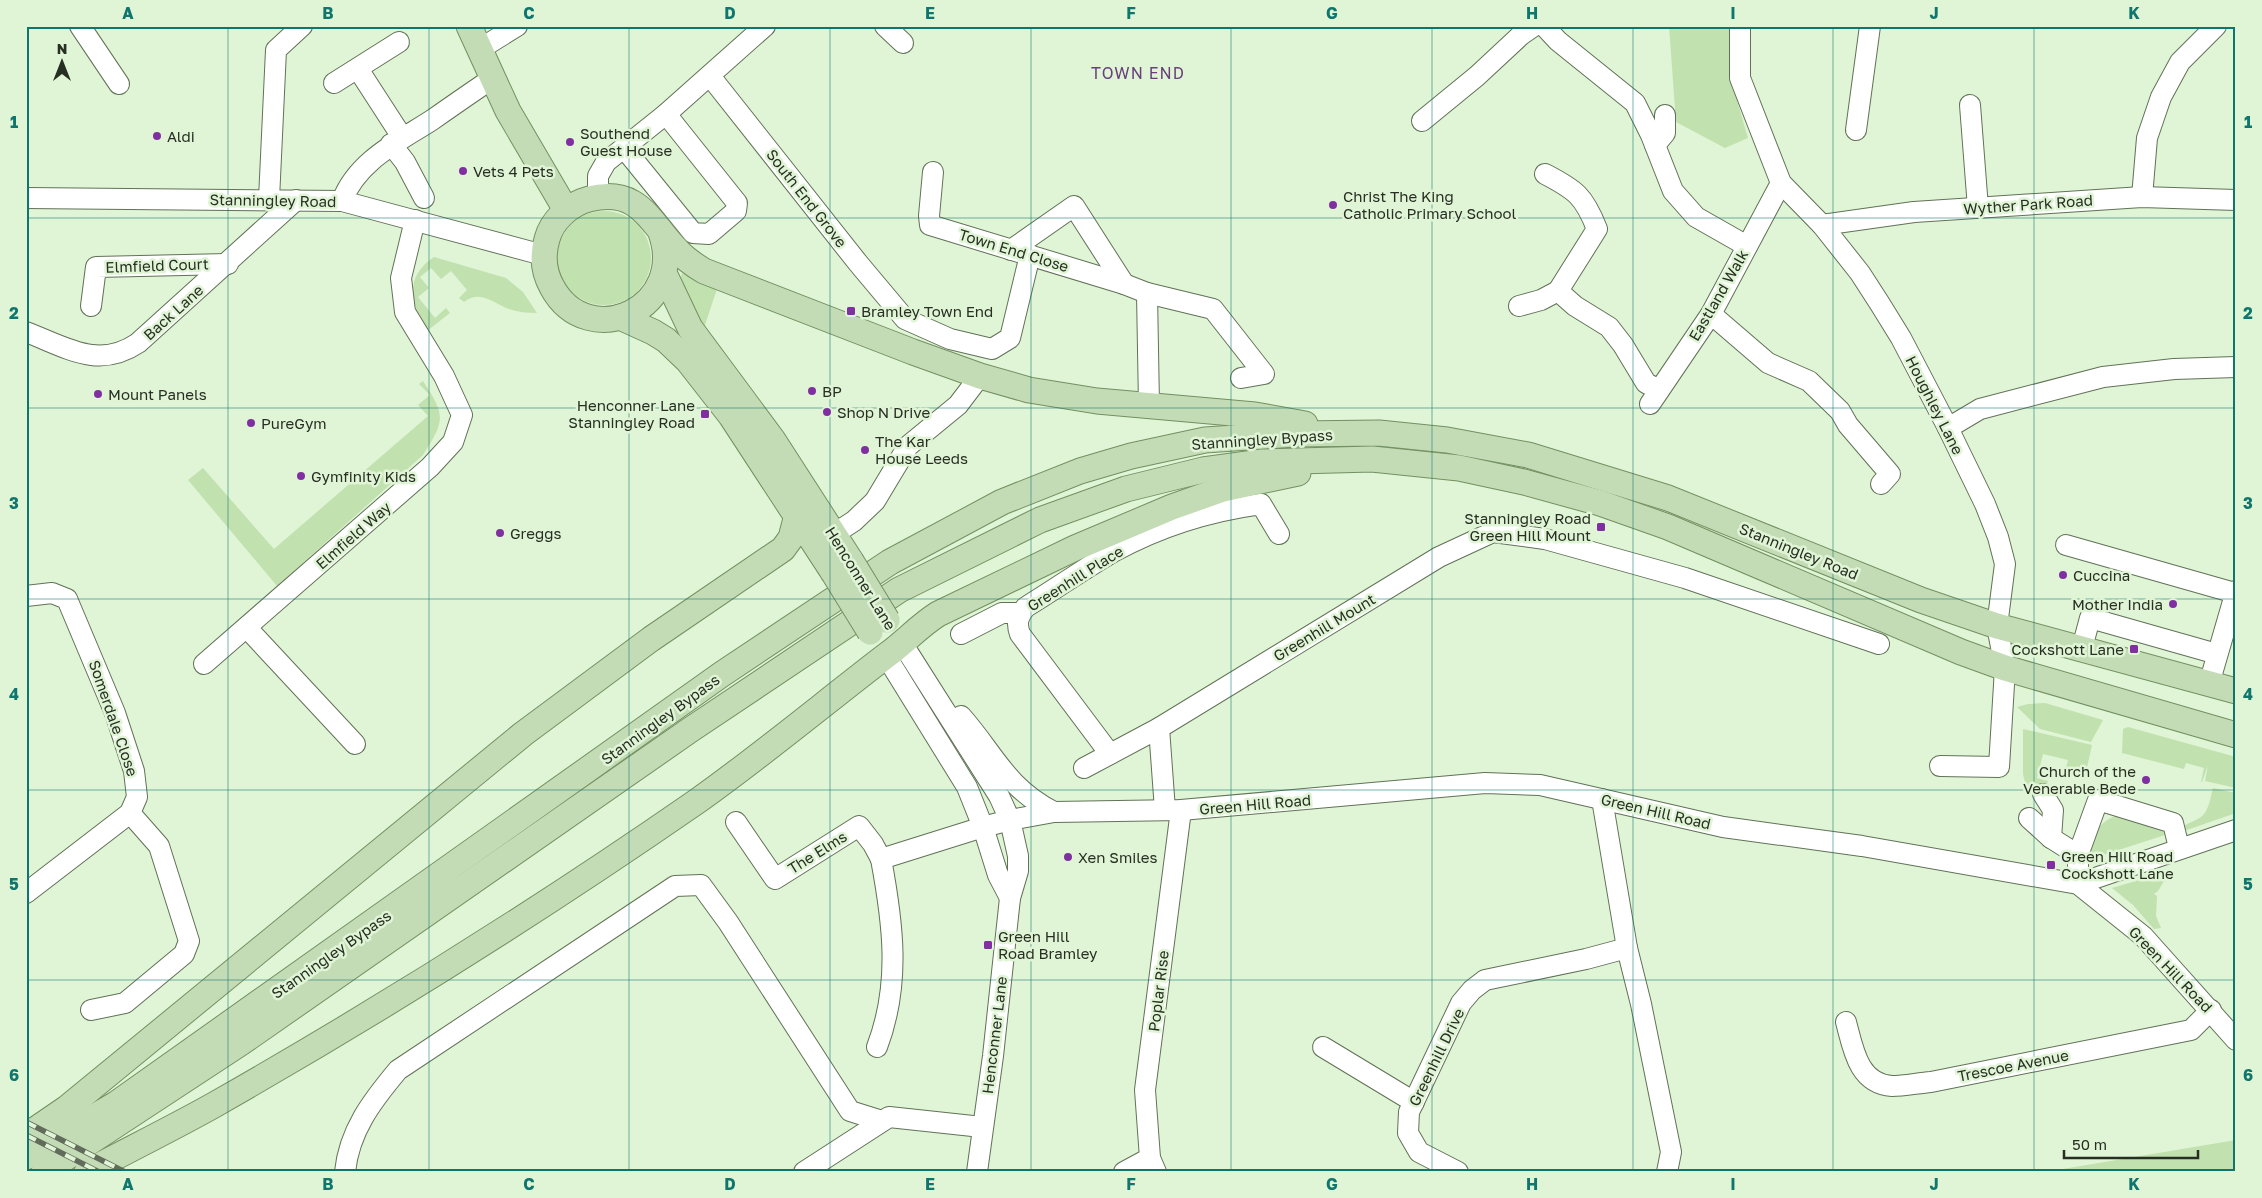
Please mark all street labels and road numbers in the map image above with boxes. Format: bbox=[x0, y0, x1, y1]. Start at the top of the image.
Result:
street label: South End Grove bbox=[763, 145, 851, 251]
street label: Stanningley Road bbox=[210, 190, 336, 210]
street label: Wyther Park Road bbox=[1963, 190, 2093, 218]
street label: Town End Close bbox=[957, 225, 1071, 275]
street label: Eastland Walk bbox=[1685, 246, 1752, 344]
street label: Elmfield Court bbox=[105, 254, 209, 276]
street label: Back Lane bbox=[139, 280, 207, 343]
street label: Houghley Lane bbox=[1902, 353, 1968, 458]
street label: Stanningley Bypass bbox=[1191, 425, 1333, 453]
street label: Elmfield Way bbox=[312, 497, 395, 572]
street label: Stanningley Road bbox=[1737, 519, 1861, 583]
street label: Henconner Lane bbox=[822, 523, 900, 633]
street label: Greenhill Place bbox=[1024, 541, 1126, 615]
street label: Greenhill Mount bbox=[1270, 590, 1378, 664]
street label: Somerdale Close bbox=[86, 658, 142, 779]
street label: Stanningley Bypass bbox=[597, 670, 723, 768]
street label: Green Hill Road bbox=[1198, 790, 1312, 818]
street label: Green Hill Road bbox=[1599, 790, 1713, 832]
street label: The Elms bbox=[784, 827, 850, 877]
street label: Stanningley Bypass bbox=[268, 906, 394, 1002]
street label: Green Hill Road bbox=[2126, 922, 2216, 1016]
street label: Poplar Rise bbox=[1144, 949, 1172, 1033]
street label: Henconner Lane bbox=[978, 975, 1010, 1095]
street label: Greenhill Drive bbox=[1405, 1005, 1468, 1109]
street label: Trescoe Avenue bbox=[1956, 1045, 2070, 1085]

